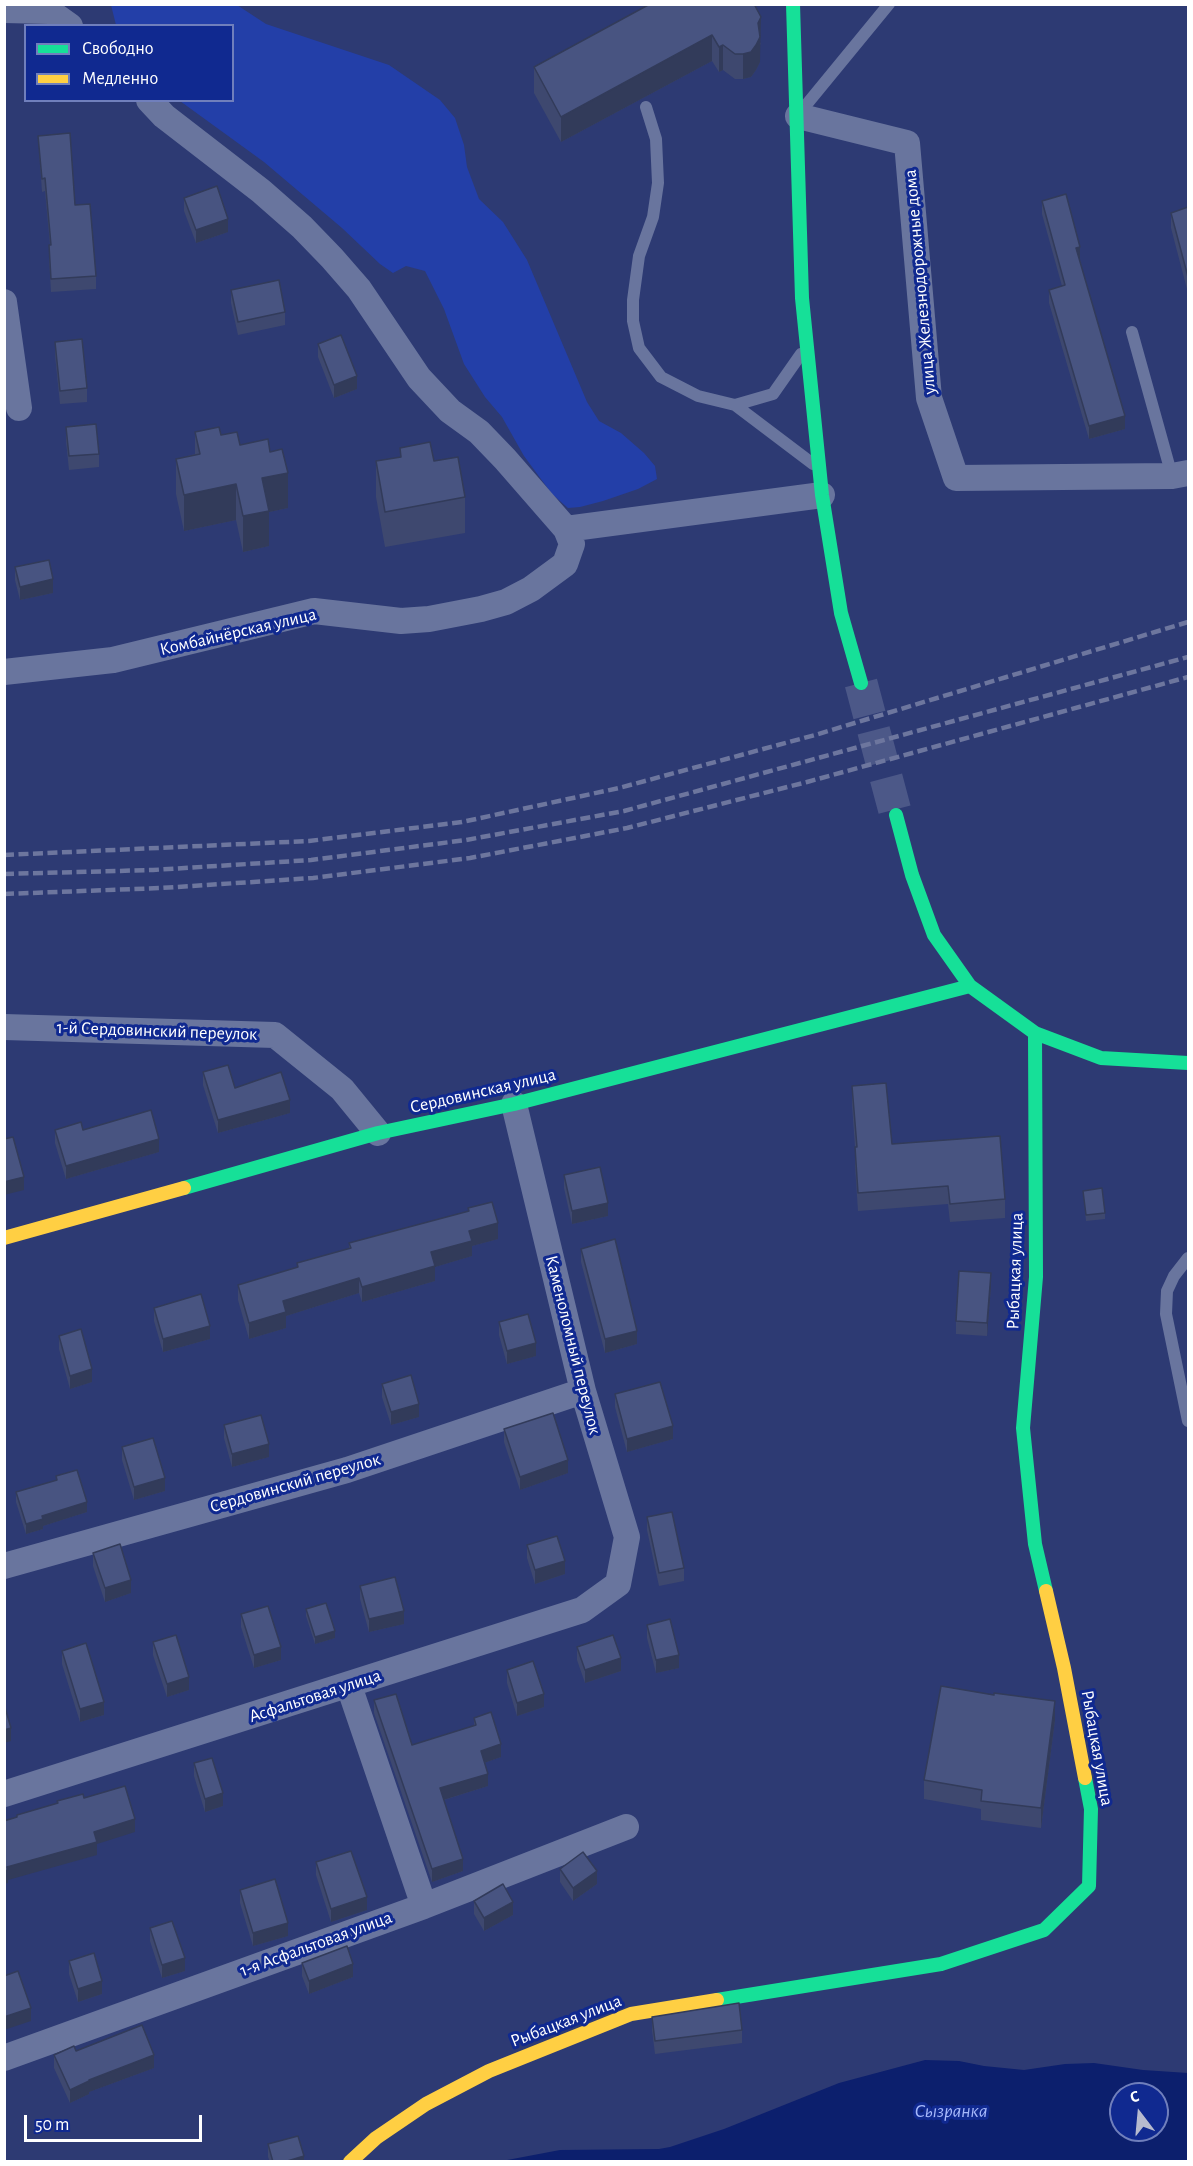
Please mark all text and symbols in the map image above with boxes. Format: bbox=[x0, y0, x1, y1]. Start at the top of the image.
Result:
legend bbox=[24, 24, 234, 102]
text: Свободно bbox=[82, 40, 154, 58]
text: Медленно bbox=[82, 70, 158, 88]
street label: улица Железнодорожные дома bbox=[899, 168, 941, 396]
street label: Комбайнёрская улица bbox=[158, 603, 318, 661]
street label: 1-й Сердовинский переулок bbox=[56, 1017, 258, 1045]
street label: Сердовинская улица bbox=[408, 1064, 558, 1118]
street label: Рыбацкая улица bbox=[1002, 1212, 1028, 1330]
street label: Каменоломный переулок bbox=[540, 1253, 606, 1437]
street label: Сердовинский переулок bbox=[207, 1448, 383, 1518]
street label: Асфальтовая улица bbox=[246, 1665, 384, 1727]
street label: Рыбацкая улица bbox=[1076, 1689, 1118, 1807]
street label: 1-я Асфальтовая улица bbox=[237, 1906, 395, 1982]
street label: Рыбацкая улица bbox=[508, 1990, 624, 2052]
north arrow bbox=[1109, 2082, 1169, 2142]
text: С bbox=[1128, 2088, 1141, 2106]
water label: Сызранка bbox=[915, 2099, 987, 2123]
scale bar bbox=[27, 2103, 206, 2141]
text: 50 m bbox=[35, 2116, 69, 2134]

